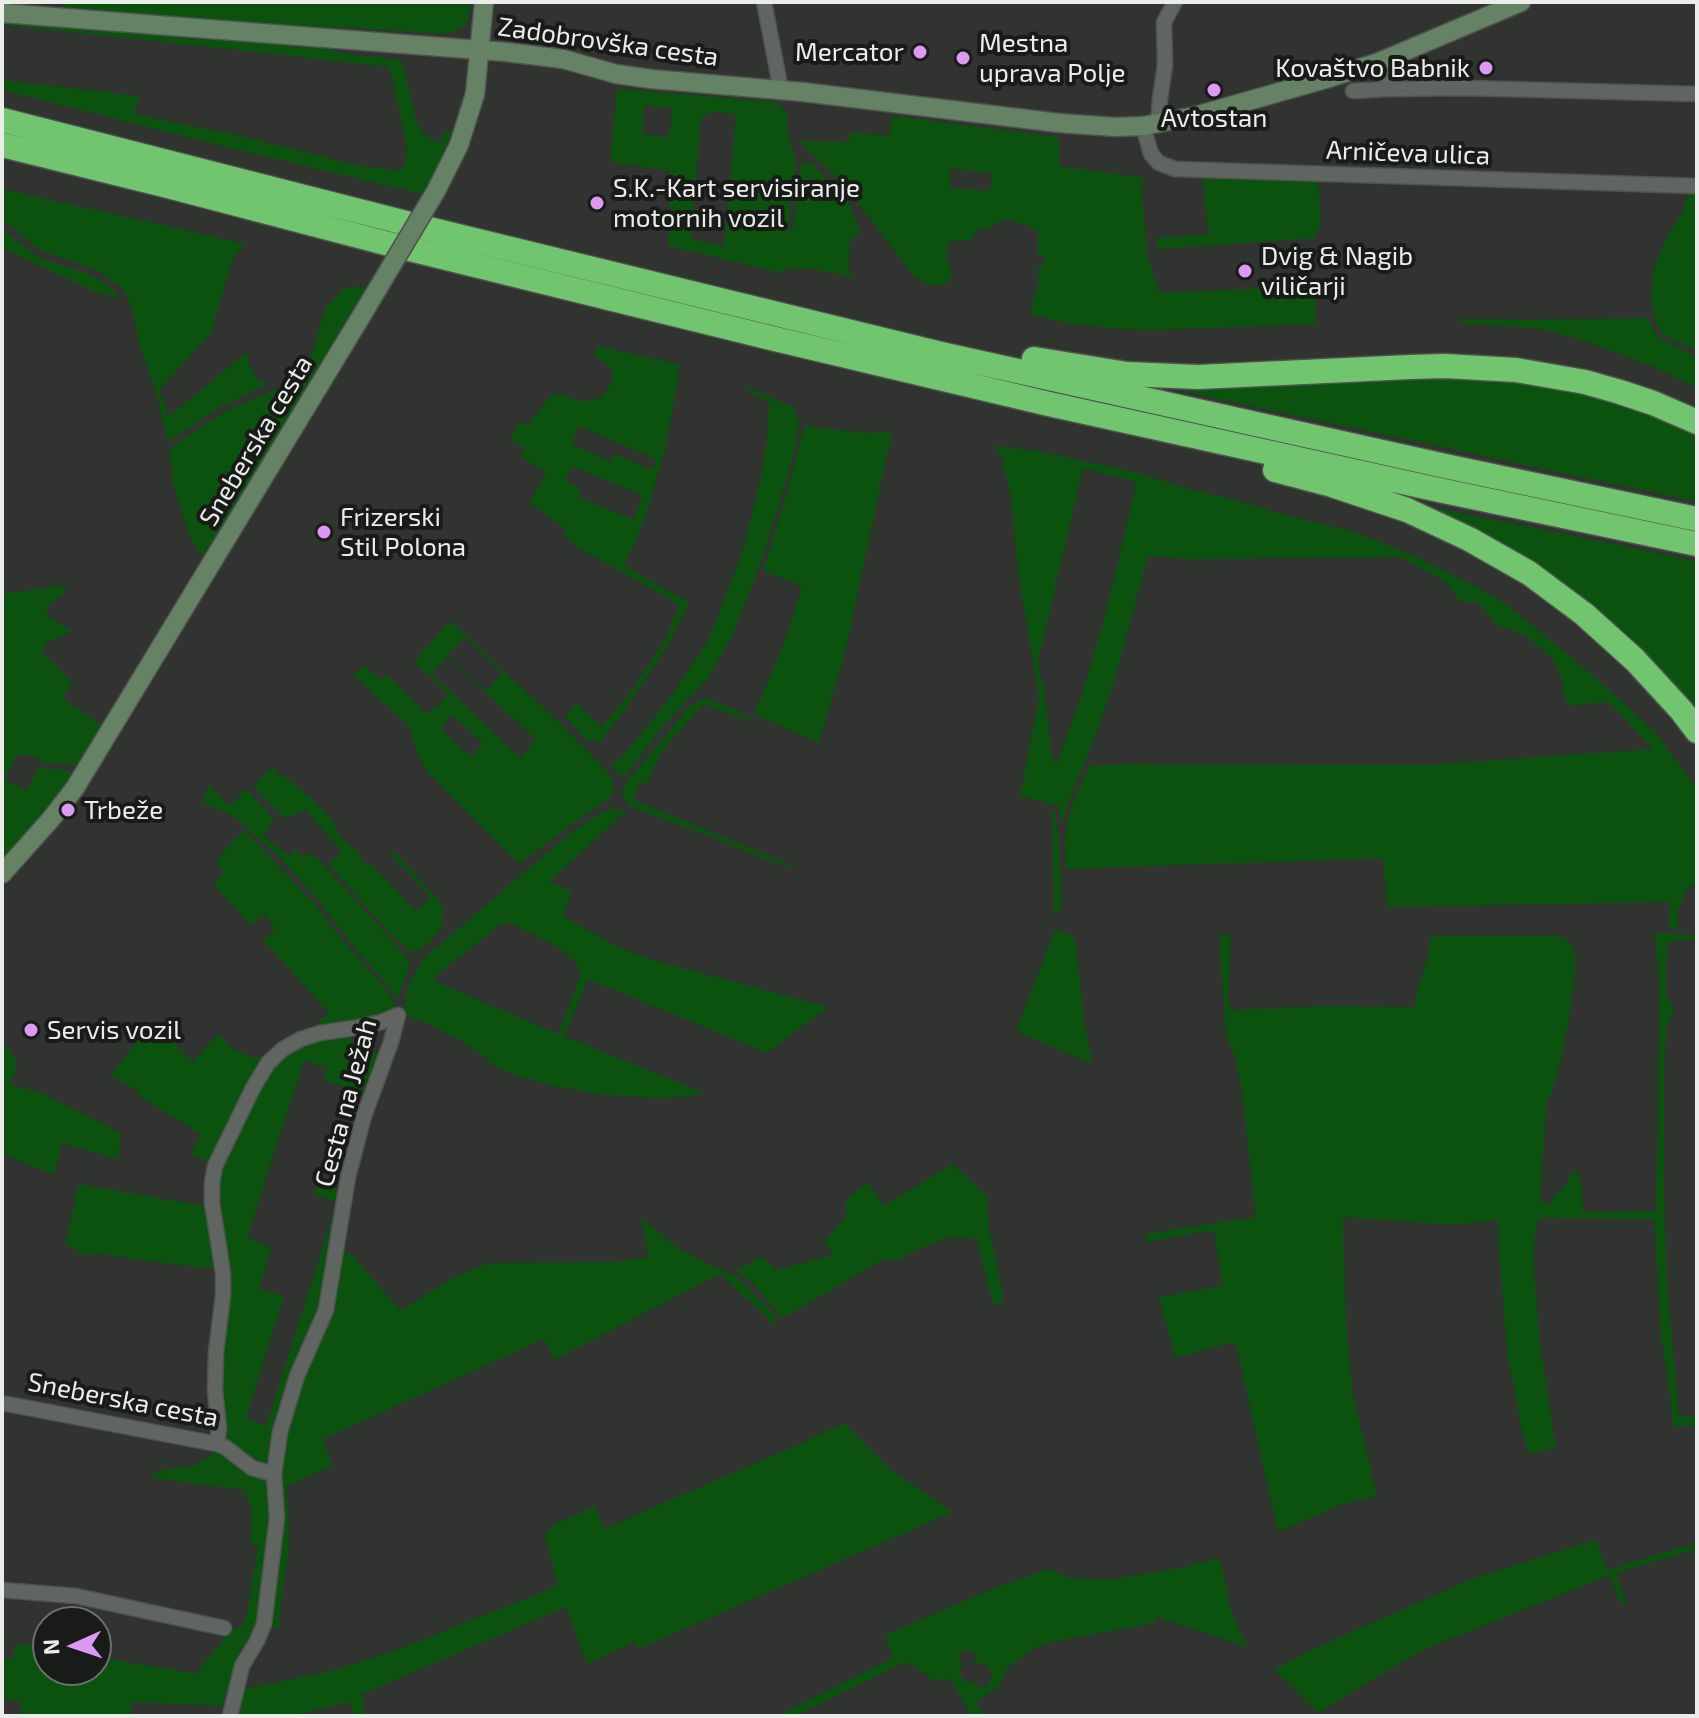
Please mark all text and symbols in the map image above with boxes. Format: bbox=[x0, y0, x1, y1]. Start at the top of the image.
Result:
street label: Zadobrovška cesta bbox=[496, 11, 720, 73]
place label: Mestna uprava Polje bbox=[979, 27, 1125, 88]
place label: Mercator bbox=[795, 36, 904, 68]
marker: Mercator bbox=[911, 43, 929, 61]
marker: Mestna uprava Polje bbox=[954, 49, 972, 67]
place label: Kovaštvo Babnik bbox=[1275, 52, 1470, 84]
marker: Kovaštvo Babnik bbox=[1477, 59, 1495, 77]
marker: Avtostan bbox=[1205, 81, 1223, 99]
place label: Avtostan bbox=[1161, 102, 1267, 134]
street label: Arničeva ulica bbox=[1325, 135, 1491, 171]
place label: S.K.-Kart servisiranje motornih vozil bbox=[613, 172, 860, 234]
marker: S.K.-Kart servisiranje motornih vozil bbox=[588, 194, 606, 212]
place label: Dvig & Nagib viličarji bbox=[1261, 240, 1413, 302]
marker: Dvig & Nagib viličarji bbox=[1236, 262, 1254, 280]
street label: Sneberska cesta bbox=[193, 350, 319, 532]
place label: Frizerski Stil Polona bbox=[340, 501, 466, 562]
marker: Frizerski Stil Polona bbox=[315, 523, 333, 541]
place label: Trbeže bbox=[84, 794, 163, 826]
marker: Trbeže bbox=[59, 801, 77, 819]
place label: Servis vozil bbox=[47, 1014, 181, 1046]
street label: Cesta na Ježah bbox=[309, 1016, 383, 1190]
marker: Servis vozil bbox=[22, 1021, 40, 1039]
street label: Sneberska cesta bbox=[25, 1366, 221, 1434]
north arrow bbox=[32, 1606, 112, 1686]
text: N bbox=[37, 1639, 63, 1656]

